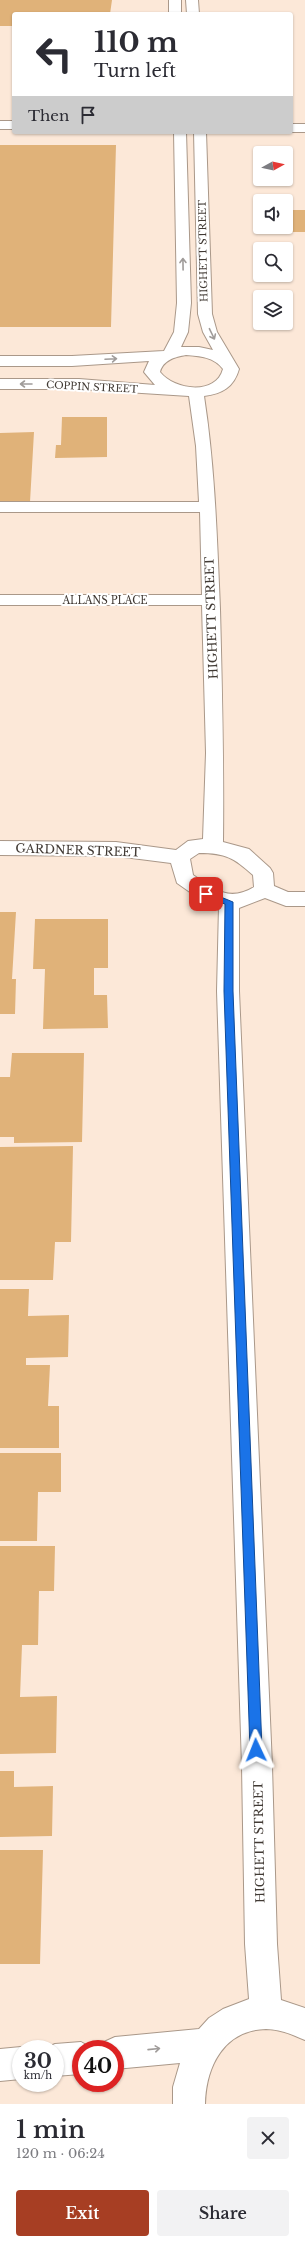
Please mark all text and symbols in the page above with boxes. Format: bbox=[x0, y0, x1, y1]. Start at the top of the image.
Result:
text: 110 m bbox=[94, 25, 178, 60]
icon: left bbox=[28, 28, 80, 80]
text: Turn left bbox=[94, 60, 176, 82]
icon: arrive bbox=[77, 104, 99, 126]
text: Then bbox=[28, 106, 69, 125]
north arrow bbox=[253, 146, 293, 186]
map controls bbox=[253, 146, 293, 330]
button: sound bbox=[253, 194, 293, 234]
street label: HIGHETT STREET bbox=[196, 200, 210, 302]
button: search bbox=[253, 242, 293, 282]
one-way arrow bbox=[179, 258, 187, 271]
button: layers bbox=[253, 290, 293, 330]
one-way arrow bbox=[209, 328, 216, 340]
one-way arrow bbox=[104, 355, 117, 362]
street label: COPPIN STREET bbox=[46, 378, 138, 396]
one-way arrow bbox=[20, 380, 33, 388]
street label: HIGHETT STREET bbox=[201, 556, 221, 679]
street label: ALLANS PLACE bbox=[61, 594, 148, 607]
street label: GARDNER STREET bbox=[15, 840, 141, 860]
pin bbox=[189, 877, 223, 911]
icon: arrive bbox=[195, 883, 217, 905]
position arrow bbox=[235, 1729, 277, 1771]
street label: HIGHETT STREET bbox=[250, 1780, 268, 1903]
speed limit sign: 40 bbox=[72, 2040, 124, 2092]
one-way arrow bbox=[147, 2046, 160, 2053]
text: 30 bbox=[24, 2049, 52, 2073]
text: km/h bbox=[24, 2069, 52, 2082]
text: 1 min bbox=[16, 2115, 85, 2144]
button: close bbox=[247, 2117, 289, 2159]
text: 120 m · 06:24 bbox=[16, 2145, 105, 2162]
button: Exit bbox=[16, 2190, 149, 2236]
button: Share bbox=[157, 2190, 289, 2236]

